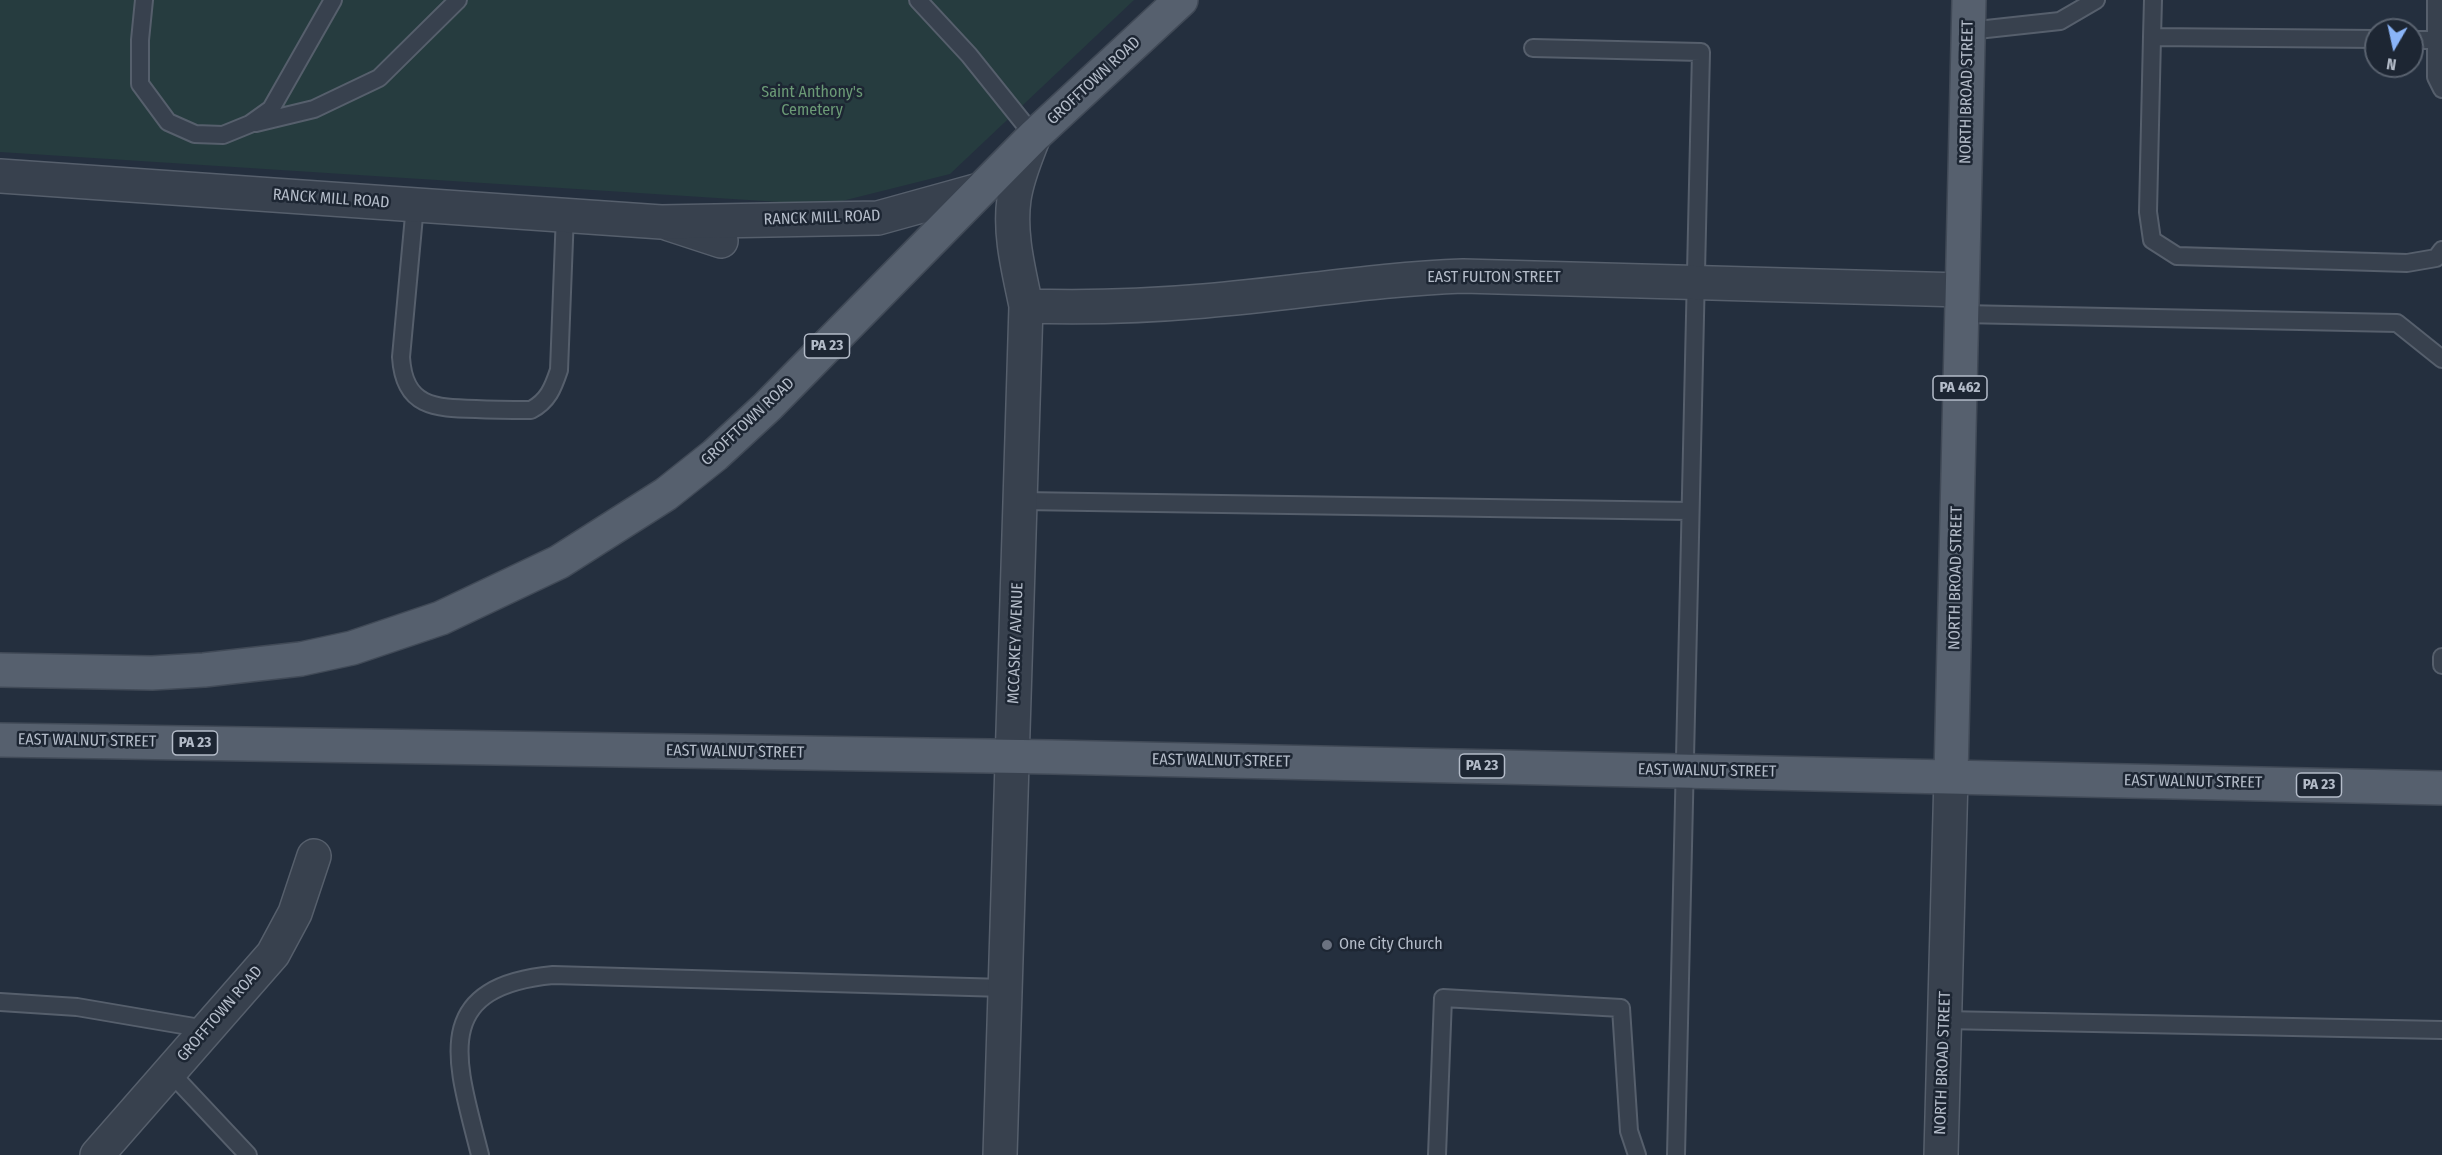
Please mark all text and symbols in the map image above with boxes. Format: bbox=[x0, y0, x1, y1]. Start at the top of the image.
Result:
north arrow bbox=[2364, 18, 2424, 78]
street label: NORTH BROAD STREET bbox=[1956, 20, 1978, 164]
street label: GROFFTOWN ROAD bbox=[1043, 33, 1145, 129]
text: N bbox=[2385, 54, 2398, 74]
park label: Saint Anthony's Cemetery bbox=[761, 83, 863, 121]
street label: RANCK MILL ROAD bbox=[272, 185, 390, 213]
street label: RANCK MILL ROAD bbox=[763, 206, 881, 230]
street label: EAST FULTON STREET bbox=[1427, 268, 1561, 288]
road number: PA 23 bbox=[804, 334, 850, 358]
street label: GROFFTOWN ROAD bbox=[697, 374, 799, 470]
road number: PA 462 bbox=[1933, 376, 1987, 400]
street label: NORTH BROAD STREET bbox=[1945, 506, 1967, 650]
street label: MCCASKEY AVENUE bbox=[1004, 582, 1028, 704]
street label: EAST WALNUT STREET bbox=[18, 730, 156, 752]
road number: PA 23 bbox=[172, 731, 218, 755]
street label: EAST WALNUT STREET bbox=[666, 741, 804, 763]
street label: EAST WALNUT STREET bbox=[1152, 750, 1290, 772]
road number: PA 23 bbox=[1460, 754, 1504, 778]
street label: EAST WALNUT STREET bbox=[1638, 760, 1776, 782]
street label: EAST WALNUT STREET bbox=[2124, 771, 2262, 793]
road number: PA 23 bbox=[2296, 773, 2342, 797]
place label: One City Church bbox=[1339, 935, 1443, 955]
marker: One City Church bbox=[1320, 938, 1334, 952]
street label: GROFFTOWN ROAD bbox=[173, 962, 267, 1066]
street label: NORTH BROAD STREET bbox=[1931, 991, 1955, 1135]

